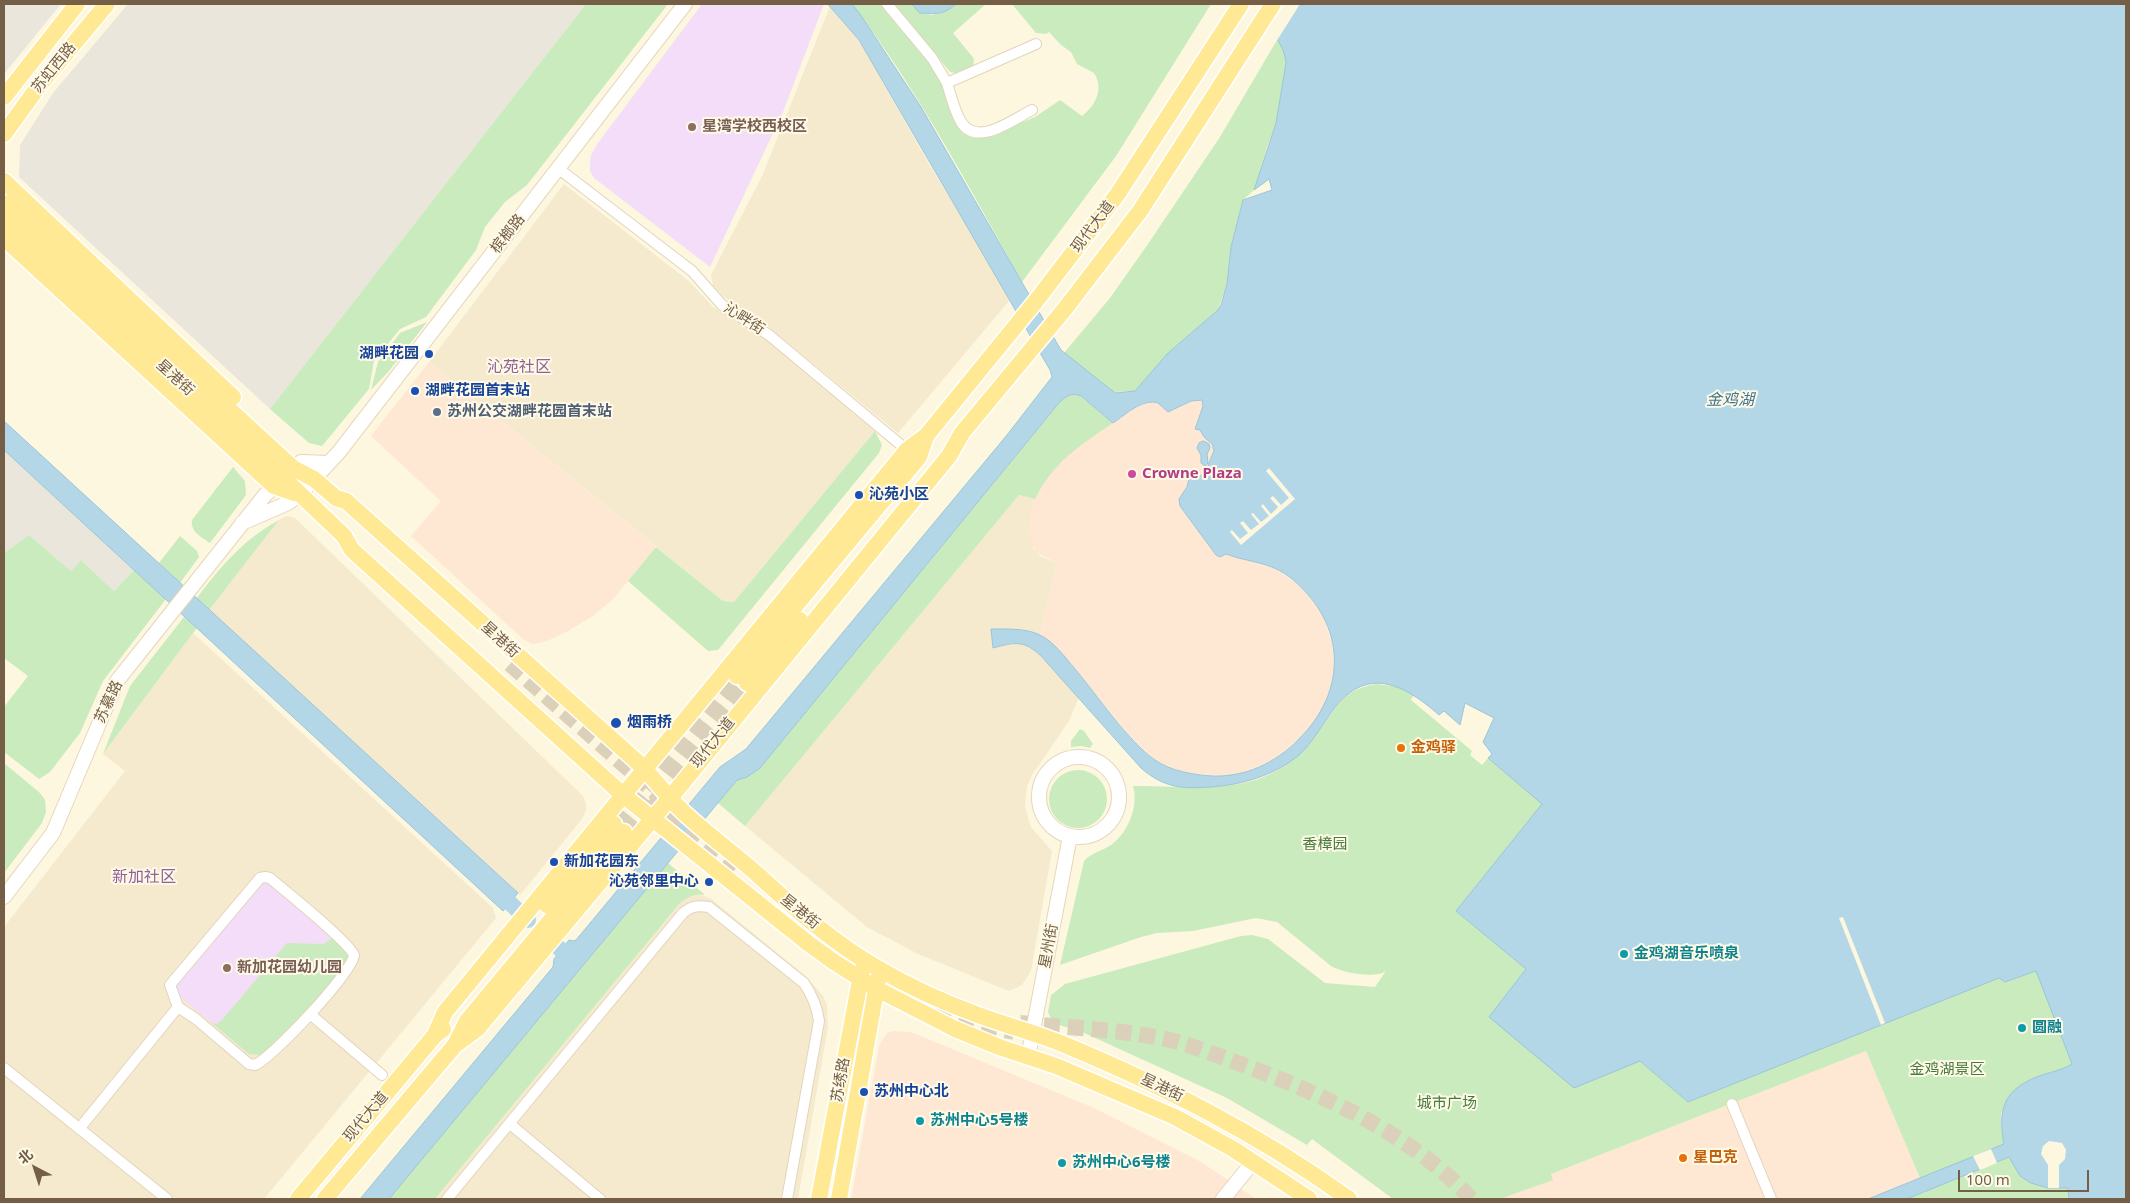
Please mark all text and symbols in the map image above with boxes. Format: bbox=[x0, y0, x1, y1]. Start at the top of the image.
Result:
street label: 苏虹西路 bbox=[28, 39, 80, 97]
place label: 星湾学校西校区 bbox=[702, 118, 807, 136]
marker: 星湾学校西校区 bbox=[686, 121, 698, 133]
street label: 现代大道 bbox=[1068, 198, 1118, 256]
street label: 槟榔路 bbox=[487, 211, 529, 257]
street label: 沁畔街 bbox=[720, 299, 768, 339]
place label: 湖畔花园 bbox=[359, 345, 419, 363]
marker: 湖畔花园 bbox=[423, 348, 435, 360]
street label: 星港街 bbox=[152, 356, 198, 400]
district label: 沁苑社区 bbox=[487, 357, 551, 377]
place label: 湖畔花园首末站 bbox=[425, 382, 530, 400]
marker: 湖畔花园首末站 bbox=[409, 385, 421, 397]
water label: 金鸡湖 bbox=[1706, 390, 1754, 410]
place label: 苏州公交湖畔花园首末站 bbox=[447, 403, 612, 421]
marker: 苏州公交湖畔花园首末站 bbox=[431, 406, 443, 418]
place label: Crowne Plaza bbox=[1142, 465, 1242, 483]
marker: Crowne Plaza bbox=[1126, 468, 1138, 480]
place label: 沁苑小区 bbox=[869, 486, 929, 504]
marker: 沁苑小区 bbox=[853, 489, 865, 501]
street label: 星港街 bbox=[477, 618, 523, 662]
street label: 苏慕路 bbox=[91, 678, 127, 726]
place label: 烟雨桥 bbox=[627, 714, 672, 732]
street label: 现代大道 bbox=[687, 714, 739, 772]
marker: 烟雨桥 bbox=[609, 716, 623, 730]
place label: 金鸡驿 bbox=[1411, 739, 1456, 757]
marker: 金鸡驿 bbox=[1395, 742, 1407, 754]
park label: 香樟园 bbox=[1303, 836, 1347, 854]
place label: 新加花园东 bbox=[564, 853, 639, 871]
marker: 新加花园东 bbox=[548, 856, 560, 868]
district label: 新加社区 bbox=[112, 867, 176, 887]
place label: 沁苑邻里中心 bbox=[609, 873, 699, 891]
marker: 沁苑邻里中心 bbox=[703, 876, 715, 888]
street label: 星港街 bbox=[777, 891, 823, 933]
street label: 星州街 bbox=[1036, 922, 1062, 970]
place label: 金鸡湖音乐喷泉 bbox=[1634, 945, 1739, 963]
marker: 金鸡湖音乐喷泉 bbox=[1618, 948, 1630, 960]
place label: 新加花园幼儿园 bbox=[237, 959, 342, 977]
marker: 新加花园幼儿园 bbox=[221, 962, 233, 974]
place label: 圆融 bbox=[2032, 1019, 2062, 1037]
marker: 圆融 bbox=[2016, 1022, 2028, 1034]
street label: 苏绣路 bbox=[828, 1056, 854, 1104]
park label: 金鸡湖景区 bbox=[1910, 1061, 1984, 1079]
street label: 星港街 bbox=[1138, 1070, 1186, 1106]
place label: 苏州中心北 bbox=[874, 1083, 949, 1101]
marker: 苏州中心北 bbox=[858, 1086, 870, 1098]
street label: 现代大道 bbox=[340, 1088, 392, 1146]
park label: 城市广场 bbox=[1417, 1095, 1477, 1113]
place label: 苏州中心5号楼 bbox=[930, 1112, 1029, 1130]
marker: 苏州中心5号楼 bbox=[914, 1115, 926, 1127]
north arrow bbox=[10, 1143, 60, 1193]
text: 北 bbox=[14, 1144, 37, 1168]
place label: 星巴克 bbox=[1693, 1149, 1738, 1167]
marker: 星巴克 bbox=[1677, 1152, 1689, 1164]
place label: 苏州中心6号楼 bbox=[1072, 1154, 1171, 1172]
marker: 苏州中心6号楼 bbox=[1056, 1157, 1068, 1169]
scale bar bbox=[1960, 1160, 2091, 1192]
text: 100 m bbox=[1966, 1169, 2010, 1189]

